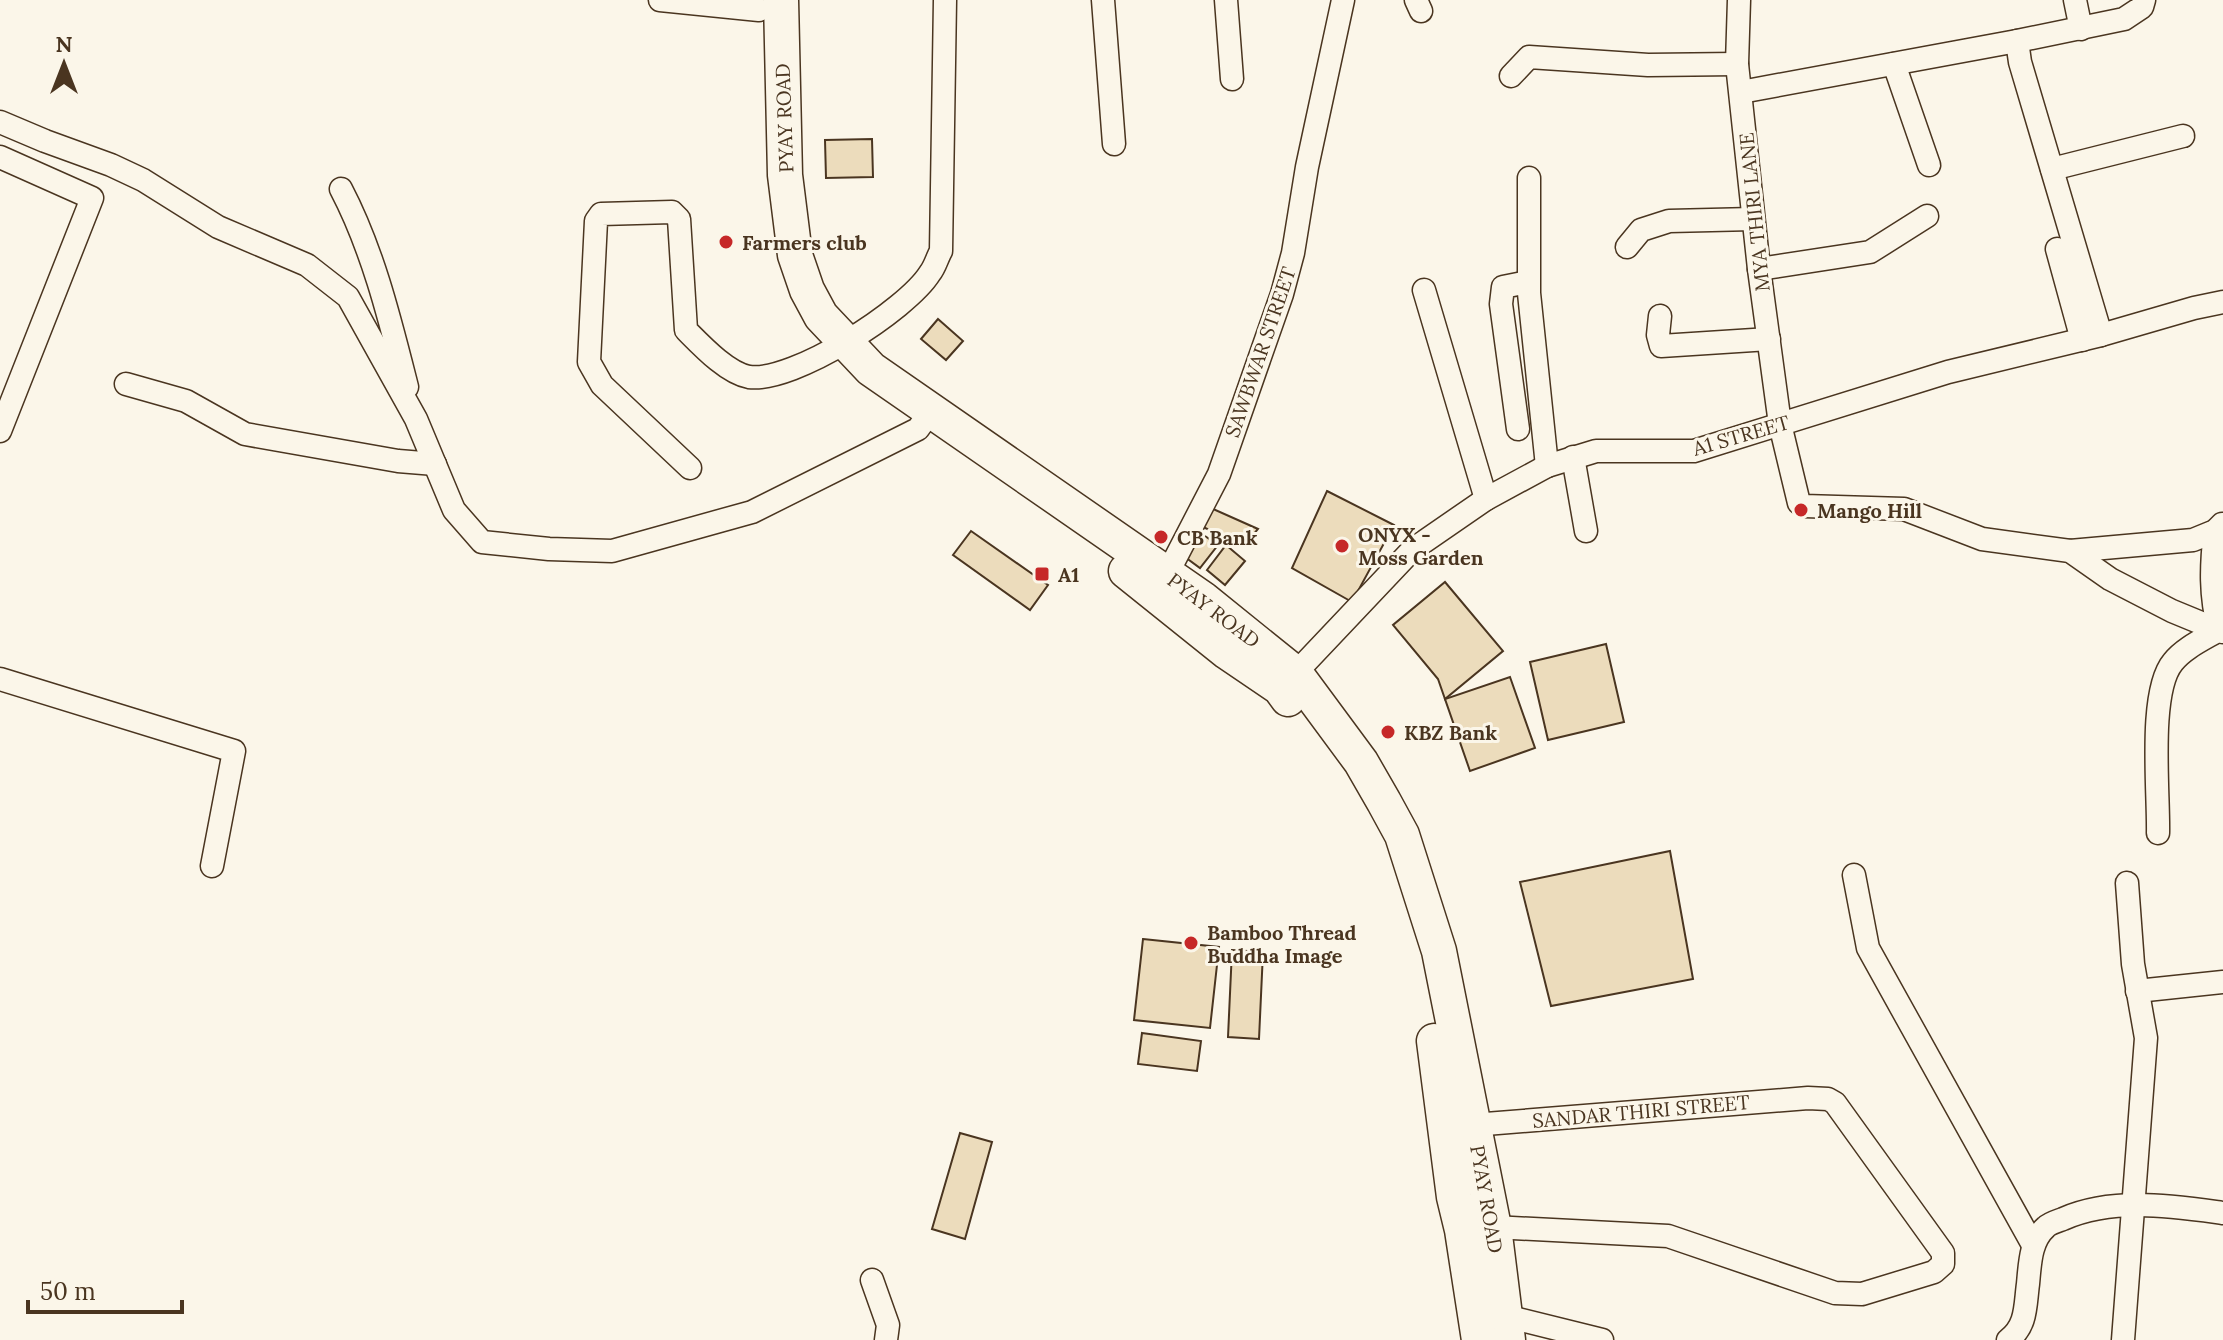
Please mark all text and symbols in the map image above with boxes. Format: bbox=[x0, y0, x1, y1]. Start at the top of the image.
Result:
north arrow bbox=[24, 24, 104, 104]
text: N bbox=[55, 30, 73, 58]
street label: PYAY ROAD bbox=[770, 63, 798, 173]
street label: MYA THIRI LANE bbox=[1733, 131, 1775, 293]
place label: Farmers club bbox=[742, 230, 867, 255]
marker: Farmers club bbox=[717, 233, 735, 251]
street label: SAWBWAR STREET bbox=[1219, 263, 1301, 441]
street label: A1 STREET bbox=[1689, 409, 1792, 461]
place label: Mango Hill bbox=[1817, 498, 1922, 523]
marker: Mango Hill bbox=[1792, 501, 1810, 519]
place label: ONYX - Moss Garden bbox=[1358, 522, 1484, 570]
place label: CB Bank bbox=[1177, 525, 1258, 550]
marker: CB Bank bbox=[1152, 528, 1170, 546]
marker: ONYX - Moss Garden bbox=[1333, 537, 1351, 555]
place label: A1 bbox=[1058, 562, 1079, 587]
marker: A1 bbox=[1033, 565, 1051, 583]
street label: PYAY ROAD bbox=[1163, 567, 1265, 653]
place label: KBZ Bank bbox=[1404, 720, 1497, 745]
marker: KBZ Bank bbox=[1379, 723, 1397, 741]
place label: Bamboo Thread Buddha Image bbox=[1207, 920, 1357, 968]
marker: Bamboo Thread Buddha Image bbox=[1182, 934, 1200, 952]
street label: SANDAR THIRI STREET bbox=[1531, 1089, 1751, 1133]
street label: PYAY ROAD bbox=[1465, 1143, 1509, 1255]
scale bar bbox=[28, 1264, 182, 1314]
text: 50 m bbox=[40, 1276, 96, 1307]

